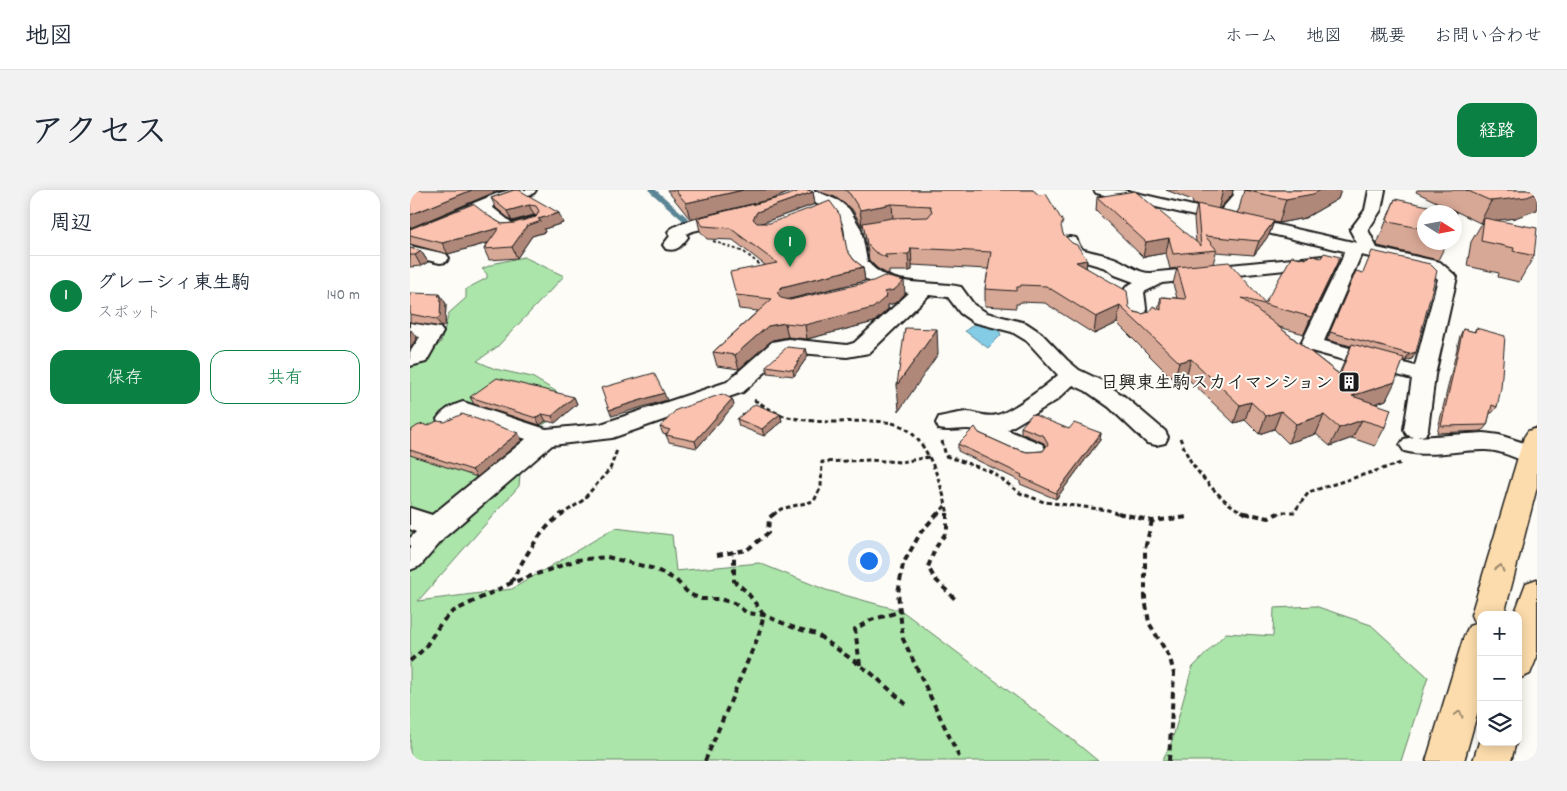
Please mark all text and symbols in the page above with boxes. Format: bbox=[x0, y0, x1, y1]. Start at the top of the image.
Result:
text: 地図 bbox=[25, 21, 73, 55]
text: ホーム bbox=[1225, 25, 1278, 50]
text: 地図 bbox=[1306, 25, 1342, 50]
text: 概要 bbox=[1370, 25, 1406, 50]
text: お問い合わせ bbox=[1434, 25, 1542, 50]
button: 経路 bbox=[1457, 103, 1537, 157]
text: アクセス bbox=[30, 110, 168, 160]
north arrow bbox=[1417, 205, 1462, 250]
text: 周辺 bbox=[50, 210, 92, 240]
pin: 1 bbox=[774, 226, 806, 267]
text: グレーシィ東生駒 bbox=[97, 271, 250, 298]
text: 1 bbox=[64, 284, 68, 307]
text: 140 m bbox=[326, 284, 360, 307]
text: スポット bbox=[97, 302, 161, 325]
button: 保存 bbox=[50, 350, 200, 404]
button: 共有 bbox=[210, 350, 360, 404]
building icon: 日興東生駒スカイマンション bbox=[1337, 370, 1361, 394]
place label: 日興東生駒スカイマンション bbox=[1100, 372, 1333, 397]
your location bbox=[856, 548, 882, 574]
one-way arrow bbox=[1494, 564, 1504, 572]
map controls bbox=[1477, 611, 1522, 746]
button: + bbox=[1477, 611, 1522, 656]
button: − bbox=[1477, 656, 1522, 701]
button: layers bbox=[1477, 701, 1522, 746]
one-way arrow bbox=[1453, 711, 1463, 719]

